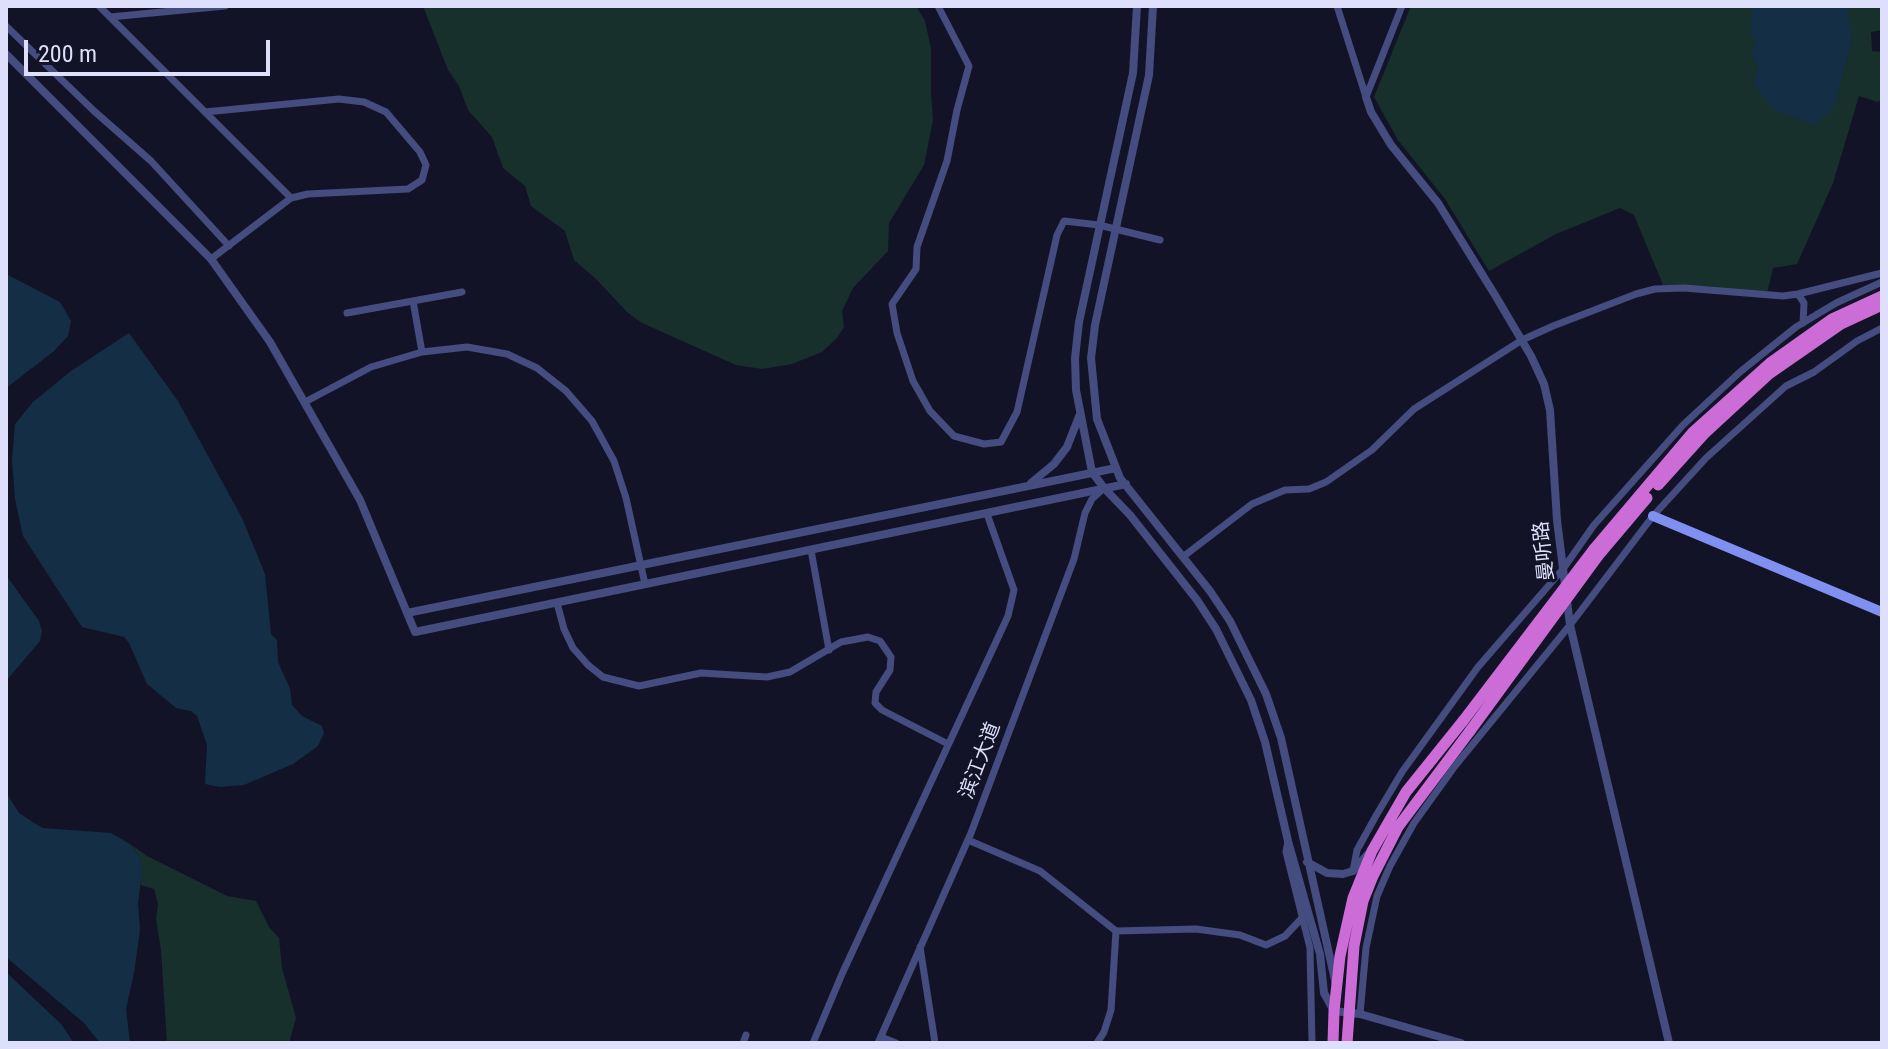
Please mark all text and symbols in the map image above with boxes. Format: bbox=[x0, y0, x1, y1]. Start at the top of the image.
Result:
scale bar bbox=[28, 24, 274, 74]
text: 200 m bbox=[38, 40, 97, 68]
street label: 曼听路 bbox=[1530, 520, 1560, 582]
street label: 滨江大道 bbox=[955, 719, 1007, 803]

